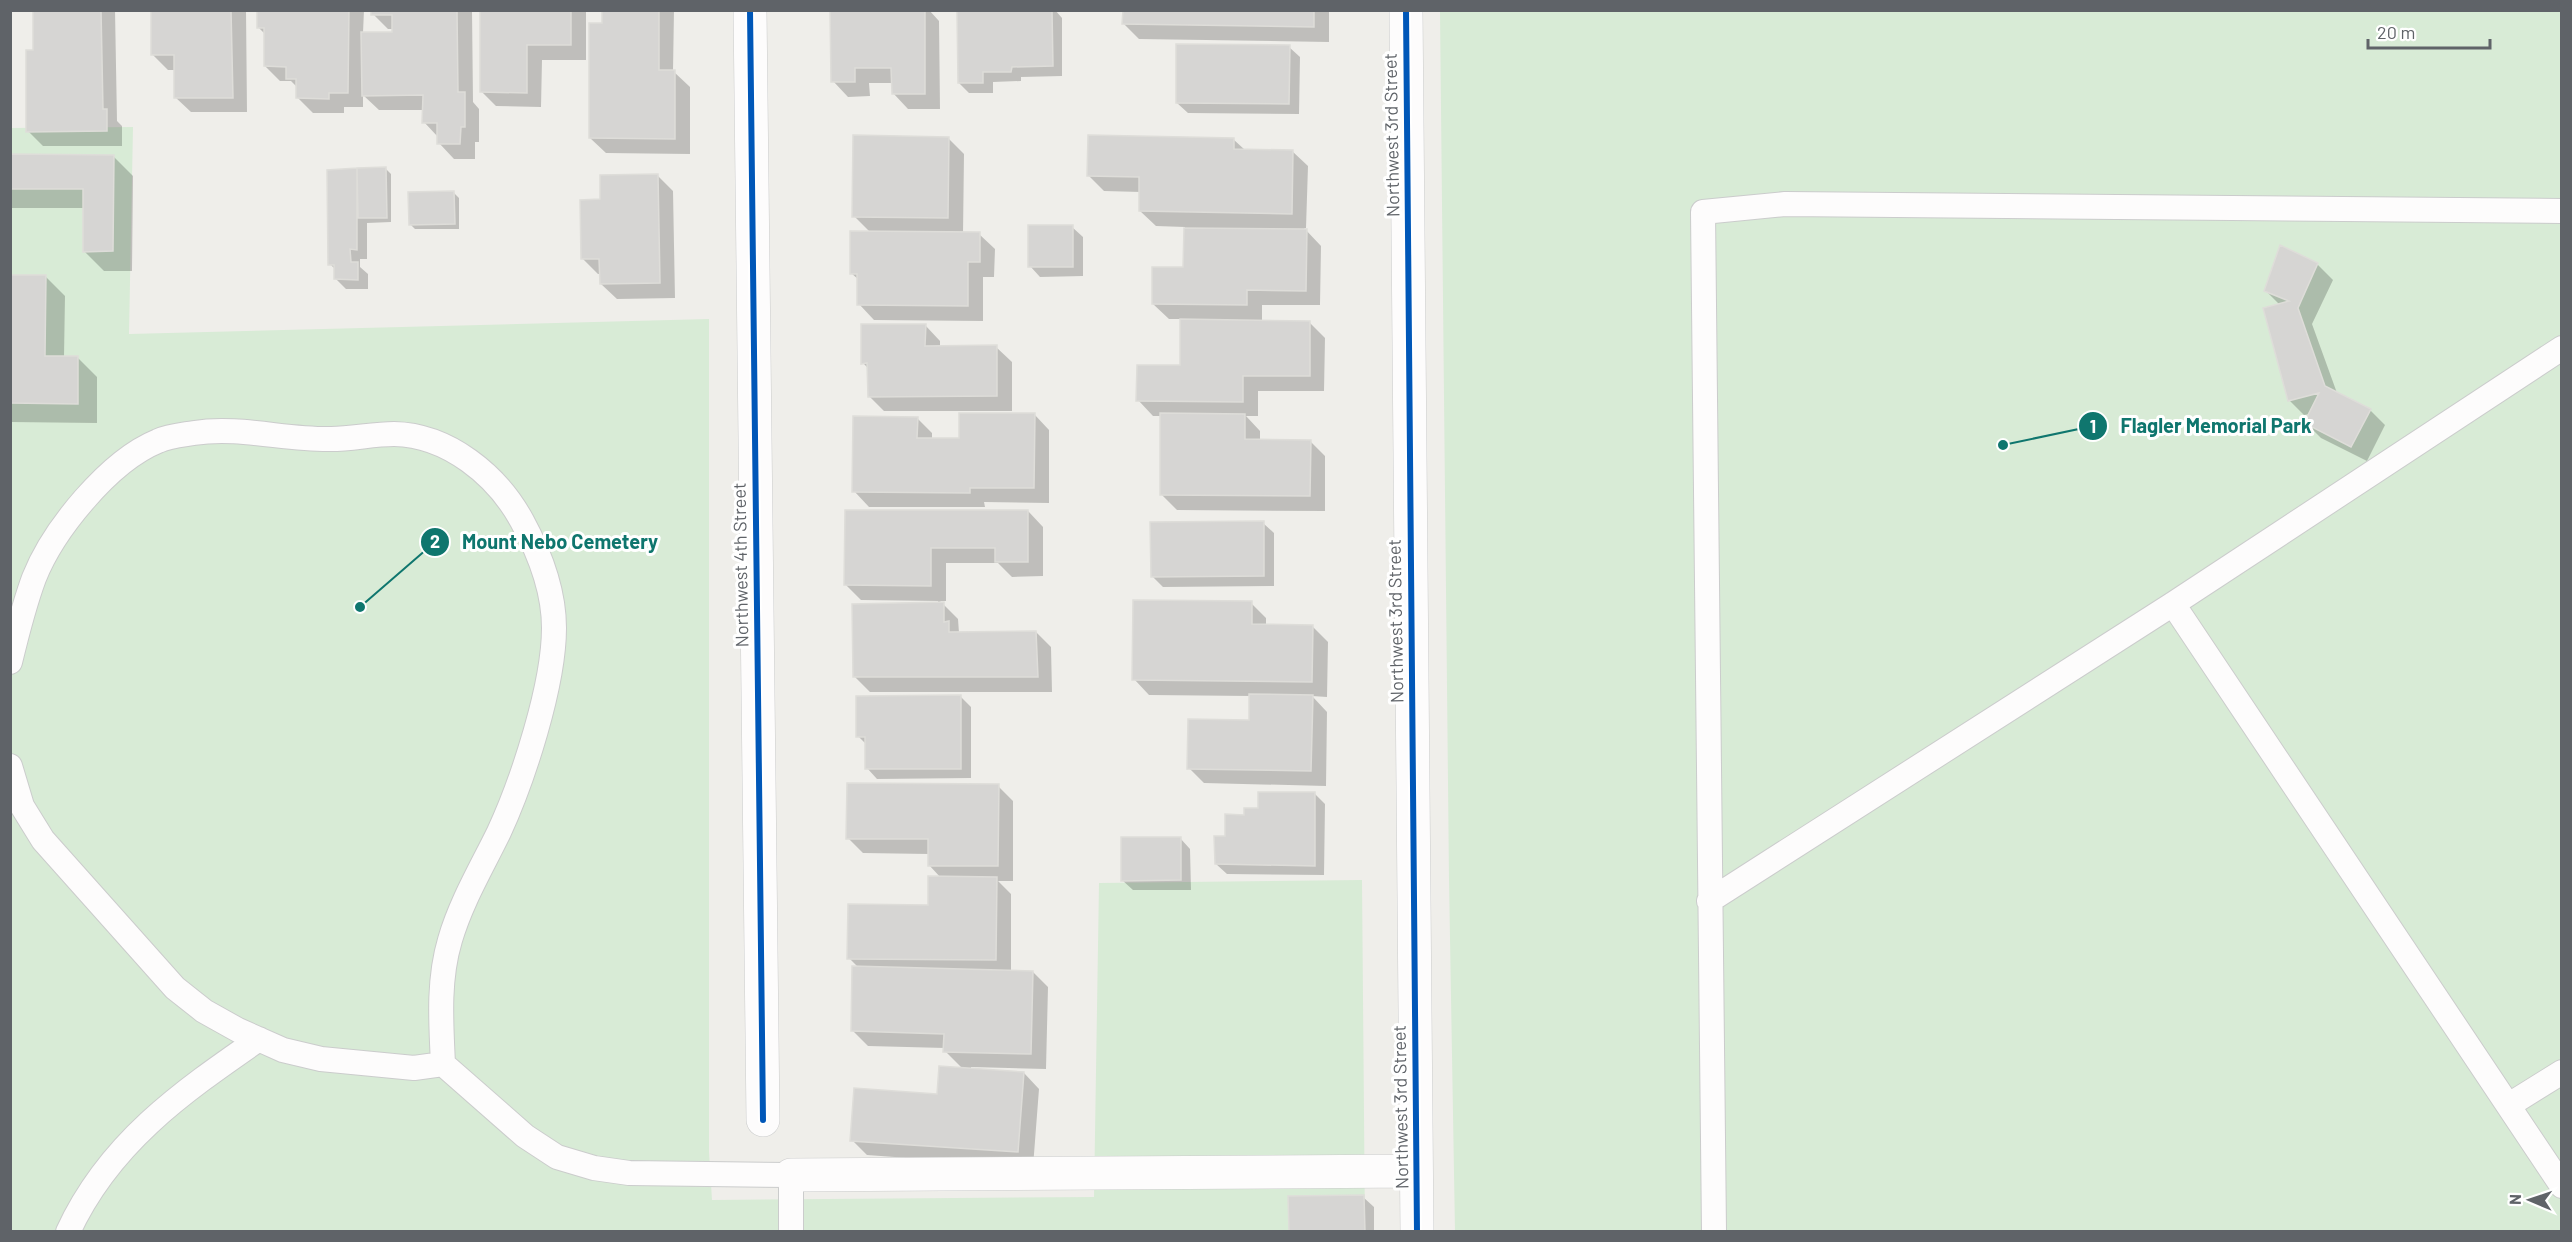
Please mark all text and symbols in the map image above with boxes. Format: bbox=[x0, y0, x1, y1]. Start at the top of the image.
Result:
scale bar bbox=[2368, 12, 2490, 50]
text: 20 m bbox=[2377, 21, 2415, 43]
street label: Northwest 3rd Street bbox=[1379, 53, 1403, 217]
callout: Flagler Memorial Park bbox=[2078, 407, 2324, 445]
text: Flagler Memorial Park bbox=[2120, 413, 2312, 437]
text: 1 bbox=[2090, 415, 2096, 437]
street label: Northwest 4th Street bbox=[728, 482, 752, 648]
callout: Mount Nebo Cemetery bbox=[420, 523, 670, 561]
text: Mount Nebo Cemetery bbox=[462, 529, 658, 553]
text: 2 bbox=[430, 530, 440, 552]
street label: Northwest 3rd Street bbox=[1383, 539, 1407, 703]
street label: Northwest 3rd Street bbox=[1388, 1025, 1412, 1189]
north arrow bbox=[2500, 1170, 2560, 1230]
text: N bbox=[2505, 1194, 2524, 1205]

